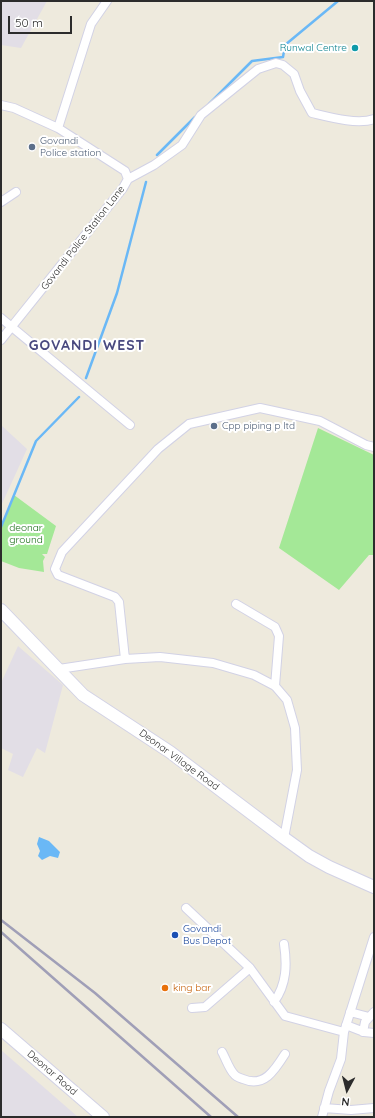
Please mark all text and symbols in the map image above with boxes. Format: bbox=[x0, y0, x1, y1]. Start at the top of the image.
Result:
scale bar bbox=[10, 8, 74, 34]
text: 50 m bbox=[15, 15, 43, 30]
place label: Runwal Centre bbox=[280, 42, 347, 54]
marker: Runwal Centre bbox=[350, 43, 360, 53]
place label: Govandi Police station bbox=[40, 135, 101, 158]
marker: Govandi Police station bbox=[27, 142, 37, 152]
street label: Govandi Police Station Lane bbox=[39, 184, 127, 292]
district label: GOVANDI WEST bbox=[29, 338, 145, 354]
place label: Cpp piping p ltd bbox=[222, 420, 295, 432]
marker: Cpp piping p ltd bbox=[209, 421, 219, 431]
park label: deonar ground bbox=[9, 522, 43, 546]
street label: Deonar Village Road bbox=[137, 727, 221, 793]
place label: Govandi Bus Depot bbox=[183, 923, 231, 946]
marker: Govandi Bus Depot bbox=[170, 930, 180, 940]
place label: king bar bbox=[173, 982, 211, 994]
marker: king bar bbox=[160, 983, 170, 993]
street label: Deonar Road bbox=[25, 1048, 79, 1098]
north arrow bbox=[327, 1070, 367, 1110]
text: N bbox=[341, 1094, 350, 1109]

